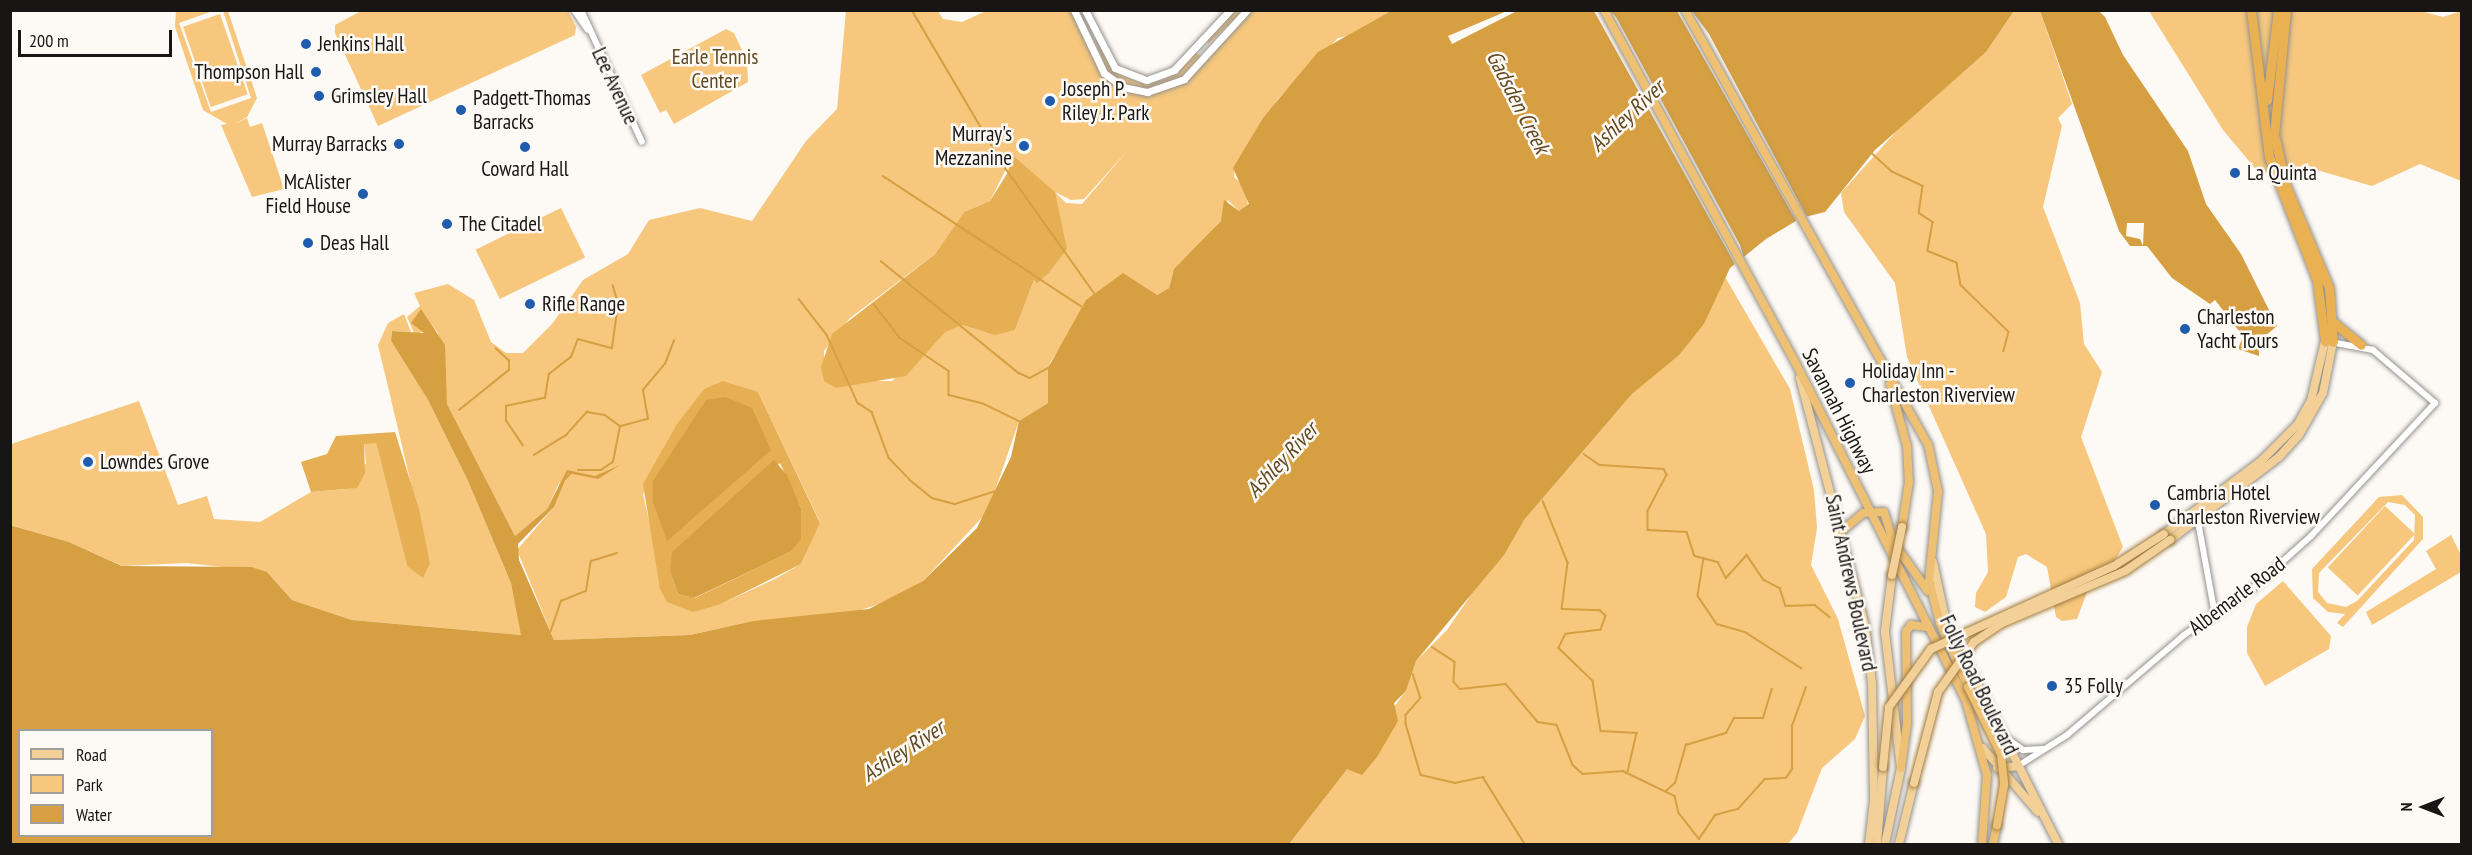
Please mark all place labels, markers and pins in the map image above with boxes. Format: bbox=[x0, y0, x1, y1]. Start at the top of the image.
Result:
place label: Jenkins Hall bbox=[318, 31, 404, 57]
marker: Jenkins Hall bbox=[299, 37, 313, 51]
place label: Thompson Hall bbox=[194, 59, 304, 85]
marker: Thompson Hall bbox=[309, 65, 323, 79]
place label: Joseph P. Riley Jr. Park bbox=[1062, 76, 1151, 126]
place label: Grimsley Hall bbox=[331, 83, 427, 109]
place label: Padgett-Thomas Barracks bbox=[473, 85, 591, 135]
marker: Grimsley Hall bbox=[312, 89, 326, 103]
marker: Joseph P. Riley Jr. Park bbox=[1043, 94, 1057, 108]
marker: Padgett-Thomas Barracks bbox=[454, 103, 468, 117]
place label: Murray's Mezzanine bbox=[935, 121, 1012, 171]
place label: Murray Barracks bbox=[271, 131, 387, 157]
marker: Murray Barracks bbox=[392, 137, 406, 151]
marker: Murray's Mezzanine bbox=[1017, 139, 1031, 153]
marker: Coward Hall bbox=[518, 140, 532, 154]
place label: Coward Hall bbox=[481, 156, 569, 182]
place label: La Quinta bbox=[2247, 160, 2317, 186]
marker: La Quinta bbox=[2228, 166, 2242, 180]
place label: McAlister Field House bbox=[265, 169, 351, 219]
marker: McAlister Field House bbox=[356, 187, 370, 201]
place label: The Citadel bbox=[459, 211, 542, 237]
marker: The Citadel bbox=[440, 217, 454, 231]
place label: Deas Hall bbox=[320, 230, 389, 256]
marker: Deas Hall bbox=[301, 236, 315, 250]
place label: Rifle Range bbox=[542, 291, 625, 317]
marker: Rifle Range bbox=[523, 297, 537, 311]
place label: Charleston Yacht Tours bbox=[2197, 304, 2279, 354]
marker: Charleston Yacht Tours bbox=[2178, 322, 2192, 336]
place label: Holiday Inn - Charleston Riverview bbox=[1862, 358, 2015, 408]
marker: Holiday Inn - Charleston Riverview bbox=[1843, 376, 1857, 390]
place label: Lowndes Grove bbox=[100, 449, 209, 475]
marker: Lowndes Grove bbox=[81, 455, 95, 469]
place label: Cambria Hotel Charleston Riverview bbox=[2167, 480, 2320, 530]
marker: Cambria Hotel Charleston Riverview bbox=[2148, 498, 2162, 512]
place label: 35 Folly bbox=[2064, 673, 2123, 699]
marker: 35 Folly bbox=[2045, 679, 2059, 693]

